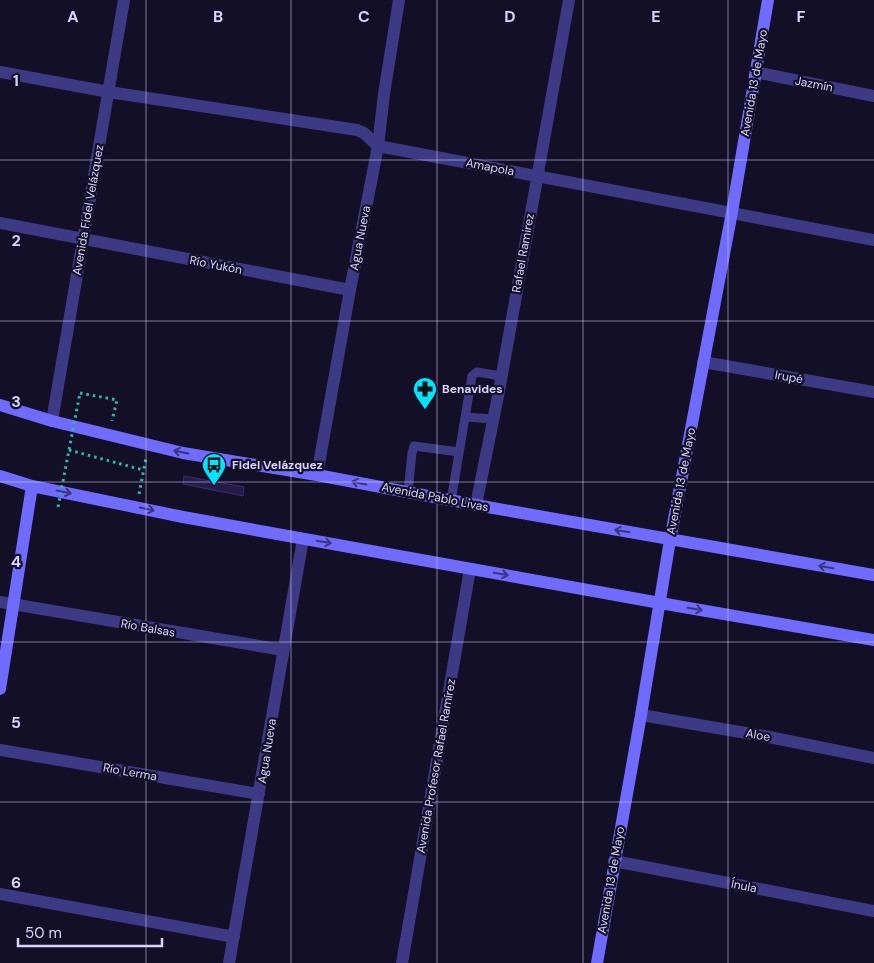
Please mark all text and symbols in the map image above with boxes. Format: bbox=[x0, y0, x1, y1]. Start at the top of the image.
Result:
text: A bbox=[67, 6, 79, 27]
text: B bbox=[213, 6, 223, 27]
text: C bbox=[358, 6, 370, 27]
text: D bbox=[504, 6, 516, 27]
text: E bbox=[651, 6, 661, 27]
text: F bbox=[797, 6, 806, 27]
street label: Avenida 13 de Mayo bbox=[737, 28, 771, 138]
text: 1 bbox=[13, 70, 19, 91]
street label: Jazmín bbox=[794, 72, 834, 96]
street label: Avenida Fidel Velázquez bbox=[69, 144, 107, 276]
street label: Amapola bbox=[464, 154, 516, 180]
street label: Agua Nueva bbox=[346, 204, 374, 272]
street label: Rafael Ramirez bbox=[508, 212, 538, 294]
text: 2 bbox=[11, 230, 21, 251]
street label: Río Yukón bbox=[188, 252, 244, 278]
street label: Irupé bbox=[774, 367, 805, 387]
pharmacy icon: Benavides bbox=[412, 376, 438, 410]
place label: Benavides bbox=[442, 381, 503, 397]
text: 3 bbox=[11, 391, 21, 412]
street label: Avenida 13 de Mayo bbox=[663, 426, 699, 536]
one-way arrow bbox=[174, 447, 190, 456]
bus stop icon: Fidel Velázquez bbox=[201, 452, 227, 486]
place label: Fidel Velázquez bbox=[232, 457, 323, 473]
one-way arrow bbox=[351, 477, 367, 487]
street label: Avenida Pablo Livas bbox=[380, 479, 490, 515]
one-way arrow bbox=[56, 488, 72, 498]
one-way arrow bbox=[138, 505, 154, 514]
one-way arrow bbox=[614, 526, 630, 535]
one-way arrow bbox=[315, 538, 331, 548]
text: 4 bbox=[11, 551, 21, 572]
one-way arrow bbox=[818, 561, 834, 571]
one-way arrow bbox=[492, 570, 508, 580]
one-way arrow bbox=[687, 605, 703, 615]
street label: Río Balsas bbox=[119, 615, 177, 641]
street label: Avenida Profesor Rafael Ramírez bbox=[413, 678, 459, 854]
text: 5 bbox=[11, 712, 21, 733]
street label: Agua Nueva bbox=[254, 717, 280, 785]
street label: Aloe bbox=[745, 725, 772, 745]
street label: Río Lerma bbox=[102, 759, 158, 785]
street label: Avenida 13 de Mayo bbox=[594, 825, 628, 935]
text: 6 bbox=[11, 872, 21, 893]
street label: Ínula bbox=[730, 876, 758, 896]
scale bar bbox=[18, 916, 161, 948]
text: 50 m bbox=[25, 923, 62, 943]

